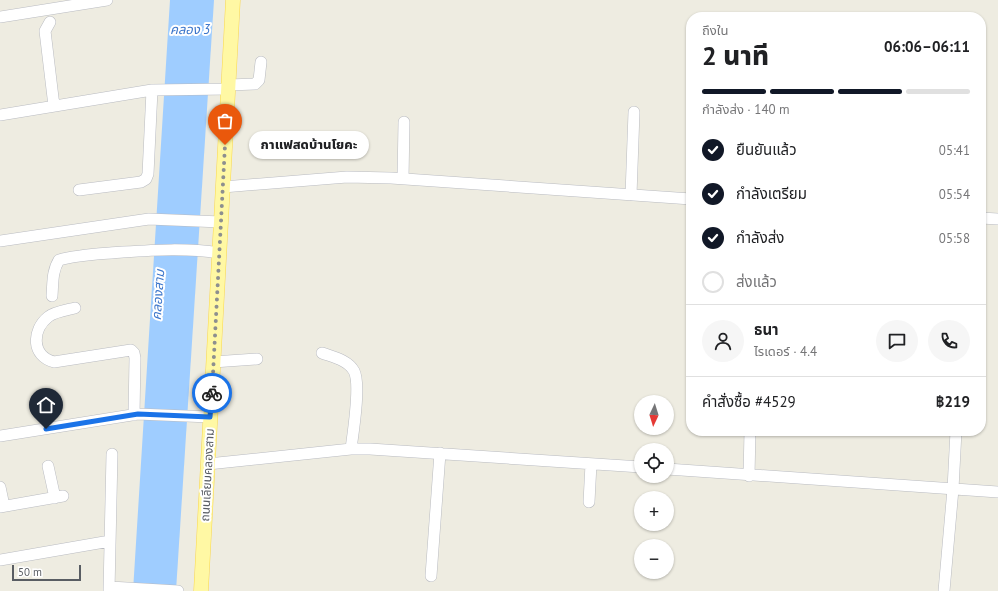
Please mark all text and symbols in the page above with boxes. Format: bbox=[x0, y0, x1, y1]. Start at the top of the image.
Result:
water label: คลอง 3 bbox=[170, 21, 210, 38]
text: ถึงใน bbox=[702, 22, 728, 39]
text: 06:06–06:11 bbox=[884, 37, 970, 56]
text: 2 นาที bbox=[702, 39, 769, 72]
text: กำลังส่ง · 140 m bbox=[702, 101, 790, 118]
pin bbox=[208, 104, 242, 145]
icon: bag bbox=[214, 110, 236, 132]
callout: กาแฟสดบ้านโยคะ bbox=[249, 131, 369, 159]
text: กาแฟสดบ้านโยคะ bbox=[261, 136, 357, 153]
icon: check bbox=[702, 139, 724, 161]
text: ยืนยันแล้ว bbox=[736, 140, 797, 159]
text: 05:41 bbox=[939, 142, 970, 159]
icon: check bbox=[702, 183, 724, 205]
text: กำลังเตรียม bbox=[736, 184, 807, 203]
text: 05:54 bbox=[939, 186, 970, 203]
icon: check bbox=[702, 227, 724, 249]
text: กำลังส่ง bbox=[736, 228, 784, 247]
text: 05:58 bbox=[939, 230, 970, 247]
water label: คลองสาม bbox=[148, 268, 168, 321]
text: ส่งแล้ว bbox=[736, 272, 777, 291]
button: person bbox=[702, 320, 744, 362]
text: ธนา bbox=[754, 320, 779, 339]
button: chat bbox=[876, 320, 918, 362]
button: phone bbox=[928, 320, 970, 362]
text: ไรเดอร์ · 4.4 bbox=[754, 343, 817, 360]
courier bbox=[192, 373, 232, 413]
icon: bike bbox=[201, 382, 223, 404]
pin bbox=[29, 388, 63, 429]
text: คำสั่งซื้อ #4529 bbox=[702, 392, 796, 411]
text: ฿219 bbox=[936, 392, 970, 411]
icon: home bbox=[35, 394, 57, 416]
north arrow bbox=[634, 395, 674, 435]
map controls bbox=[634, 395, 674, 579]
street label: ถนนเลียบคลองสาม bbox=[197, 428, 217, 522]
button: locate bbox=[634, 443, 674, 483]
button: + bbox=[634, 491, 674, 531]
button: − bbox=[634, 539, 674, 579]
scale bar bbox=[12, 563, 81, 582]
text: 50 m bbox=[18, 565, 42, 579]

